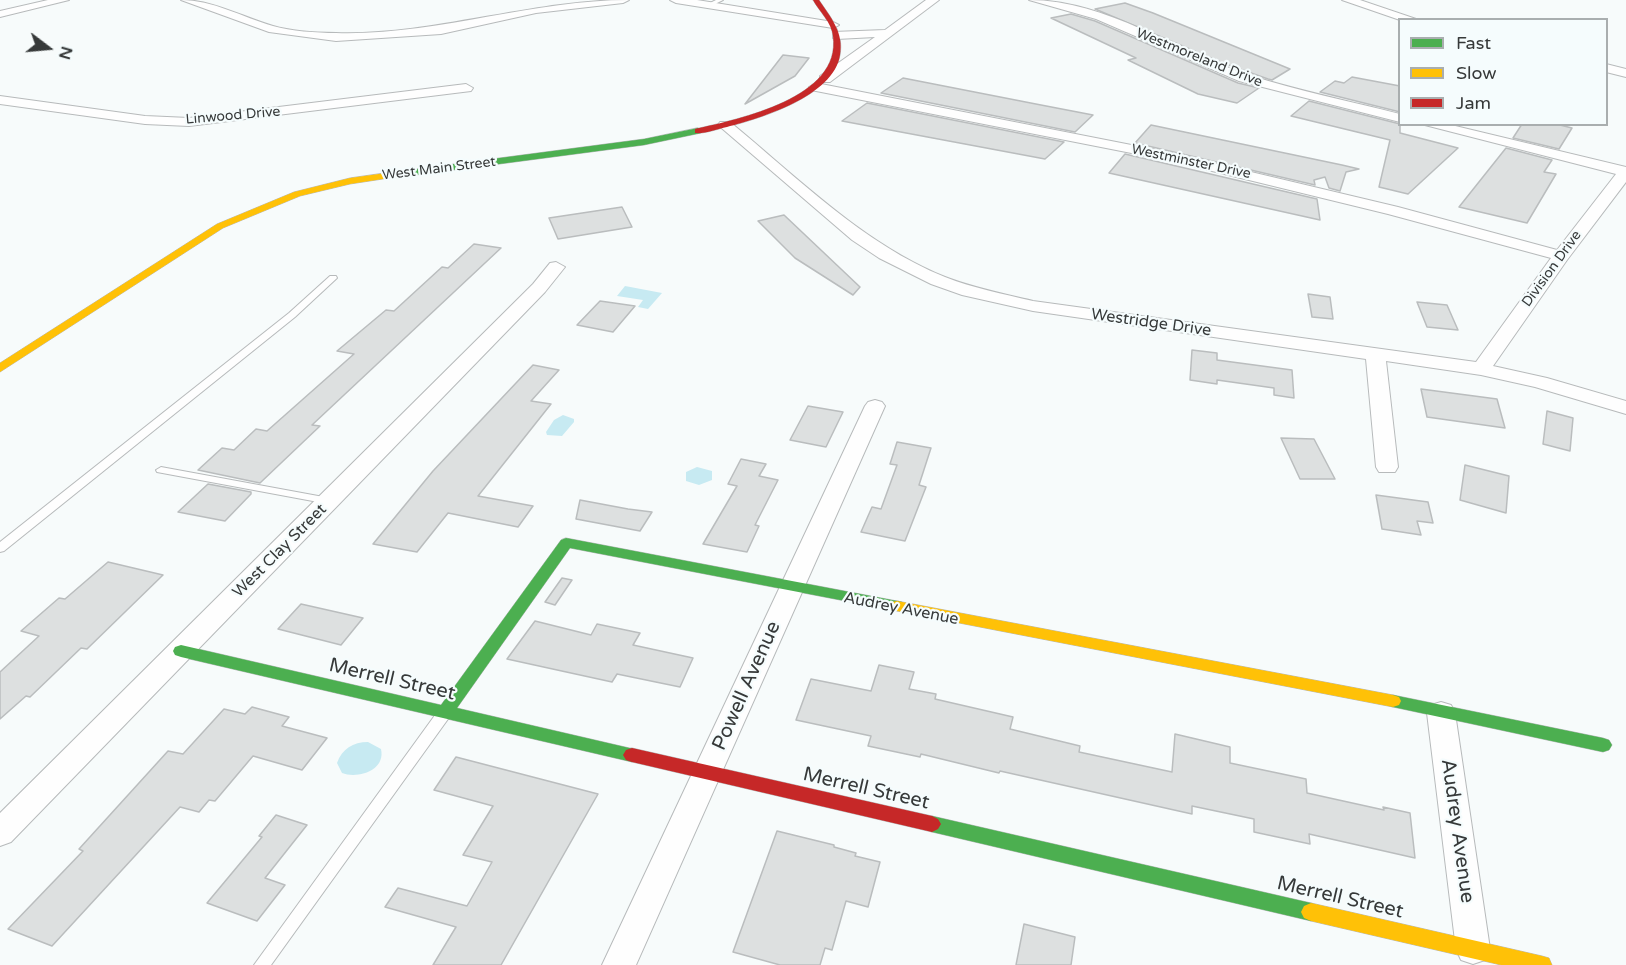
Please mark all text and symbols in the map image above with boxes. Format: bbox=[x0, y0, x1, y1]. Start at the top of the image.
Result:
north arrow bbox=[18, 18, 78, 78]
legend bbox=[1398, 18, 1608, 126]
street label: Westmoreland Drive bbox=[1133, 25, 1265, 91]
text: Fast bbox=[1456, 32, 1491, 54]
text: N bbox=[54, 44, 77, 62]
text: Slow bbox=[1456, 62, 1497, 84]
text: Jam bbox=[1456, 92, 1491, 114]
street label: Linwood Drive bbox=[185, 103, 281, 129]
street label: Westminster Drive bbox=[1130, 141, 1252, 183]
street label: West Main Street bbox=[381, 154, 497, 184]
street label: Division Drive bbox=[1519, 228, 1585, 310]
street label: Westridge Drive bbox=[1090, 305, 1212, 341]
street label: West Clay Street bbox=[229, 500, 331, 602]
street label: Audrey Avenue bbox=[842, 588, 960, 630]
street label: Powell Avenue bbox=[708, 618, 786, 754]
street label: Merrell Street bbox=[326, 654, 458, 706]
street label: Audrey Avenue bbox=[1435, 757, 1479, 905]
street label: Merrell Street bbox=[800, 763, 932, 815]
street label: Merrell Street bbox=[1274, 872, 1406, 924]

